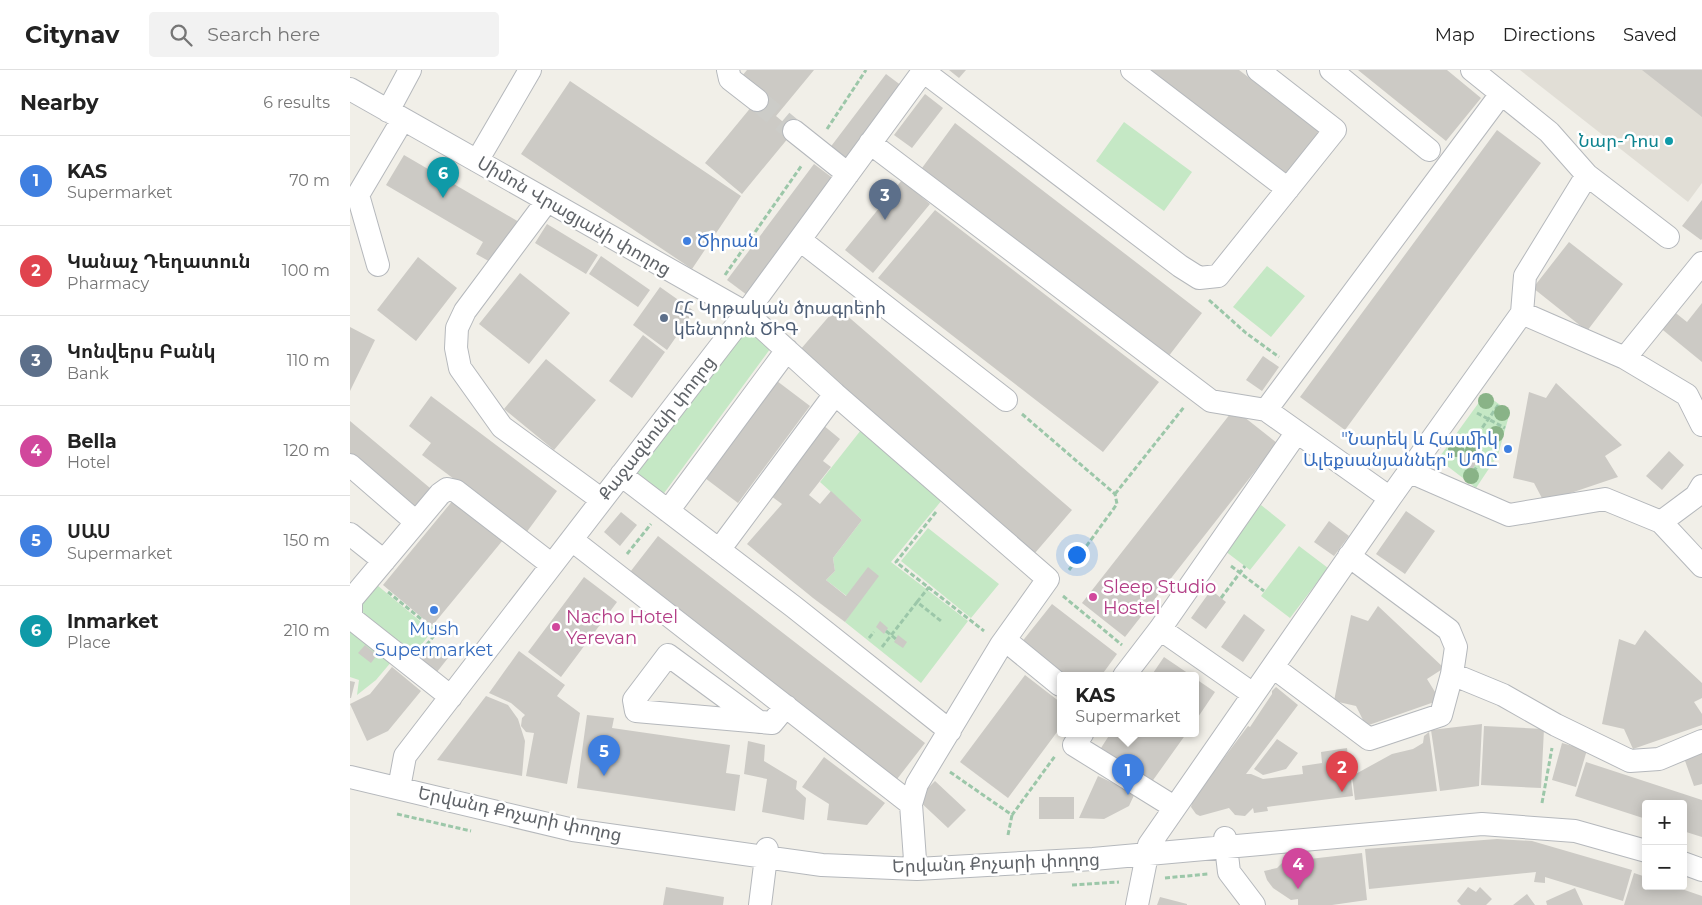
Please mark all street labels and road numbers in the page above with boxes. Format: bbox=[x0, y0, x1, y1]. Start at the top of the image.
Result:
street label: Սիմոն Վրացյանի փողոց bbox=[473, 151, 675, 281]
street label: Քաջազնունի փողոց bbox=[594, 351, 720, 505]
street label: Երվանդ Քոչարի փողոց bbox=[416, 782, 624, 846]
street label: Երվանդ Քոչարի փողոց bbox=[892, 848, 1100, 878]

